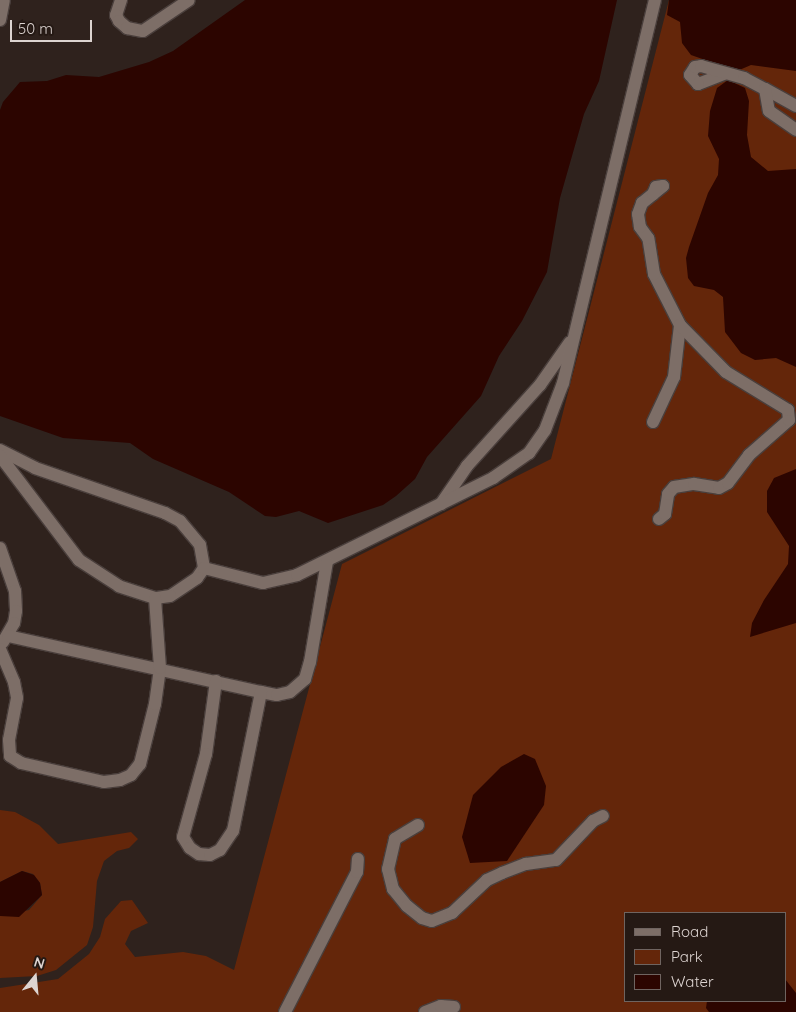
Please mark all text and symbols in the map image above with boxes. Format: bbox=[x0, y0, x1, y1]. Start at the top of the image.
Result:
scale bar bbox=[12, 10, 95, 42]
text: 50 m bbox=[18, 19, 53, 38]
legend bbox=[624, 912, 786, 1002]
text: Road bbox=[671, 922, 708, 941]
text: Park bbox=[671, 947, 703, 966]
north arrow bbox=[10, 952, 60, 1002]
text: N bbox=[32, 953, 47, 973]
text: Water bbox=[671, 972, 714, 991]

